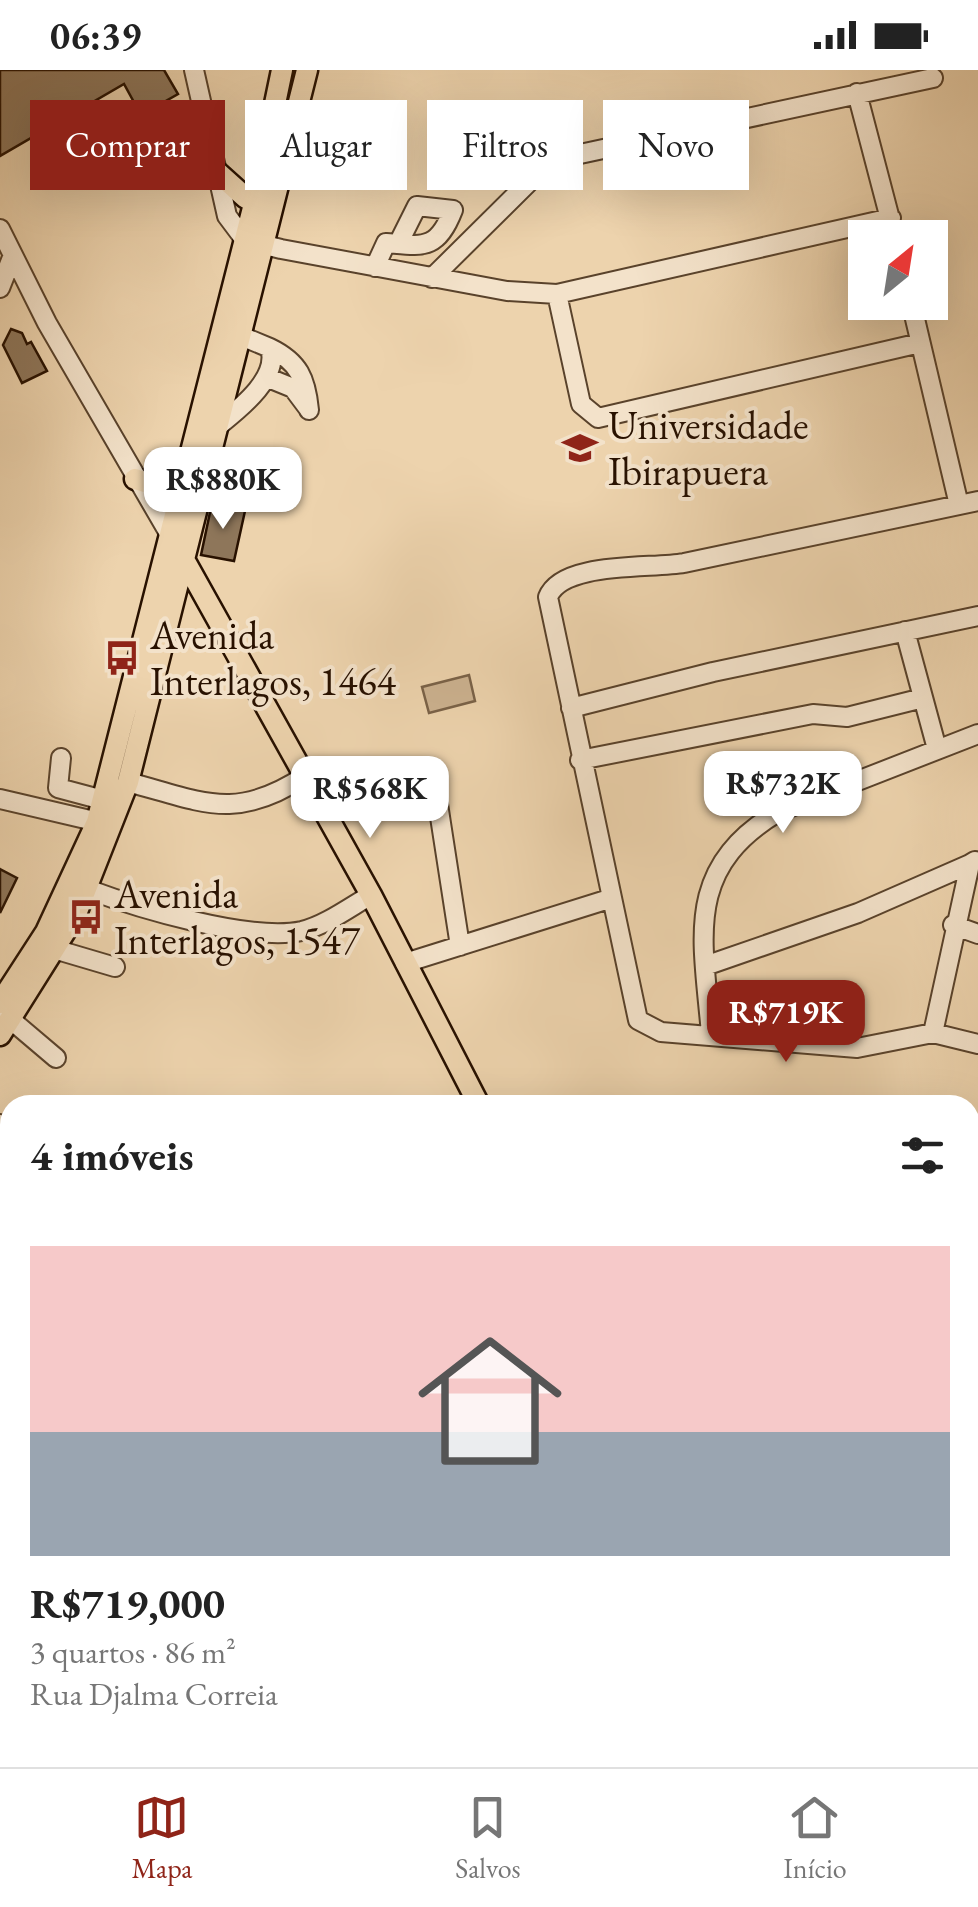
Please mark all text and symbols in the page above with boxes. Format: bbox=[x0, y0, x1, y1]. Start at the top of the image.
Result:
text: 06:39 bbox=[50, 11, 141, 60]
chip: Comprar bbox=[30, 100, 225, 190]
chip: Alugar bbox=[245, 100, 407, 190]
chip: Filtros bbox=[427, 100, 583, 190]
chip: Novo bbox=[603, 100, 749, 190]
north arrow bbox=[848, 220, 948, 320]
map controls bbox=[848, 220, 948, 320]
place label: Universidade Ibirapuera bbox=[608, 399, 809, 497]
school or university icon: Universidade Ibirapuera bbox=[561, 429, 599, 467]
pin: R$880K bbox=[142, 447, 304, 532]
text: R$880K bbox=[166, 458, 280, 500]
place label: Avenida Interlagos, 1464 bbox=[149, 609, 397, 707]
bus stop icon: Avenida Interlagos, 1464 bbox=[103, 639, 141, 677]
pin: R$732K bbox=[702, 751, 864, 836]
pin: R$568K bbox=[289, 756, 451, 841]
text: R$732K bbox=[726, 762, 840, 804]
text: R$568K bbox=[313, 767, 427, 809]
place label: Avenida Interlagos, 1547 bbox=[113, 868, 361, 966]
bus stop icon: Avenida Interlagos, 1547 bbox=[67, 898, 105, 936]
pin: R$719K bbox=[705, 980, 867, 1065]
text: R$719K bbox=[729, 991, 843, 1033]
text: 4 imóveis bbox=[30, 1128, 194, 1183]
icon: filters bbox=[895, 1128, 950, 1183]
icon: home bbox=[400, 1311, 580, 1491]
text: R$719,000 bbox=[30, 1576, 225, 1631]
text: 3 quartos · 86 m² bbox=[30, 1631, 236, 1673]
text: Rua Djalma Correia bbox=[30, 1673, 278, 1715]
tab: Mapa bbox=[131, 1790, 192, 1886]
tab: Salvos bbox=[455, 1790, 521, 1886]
tab: Início bbox=[783, 1790, 847, 1886]

